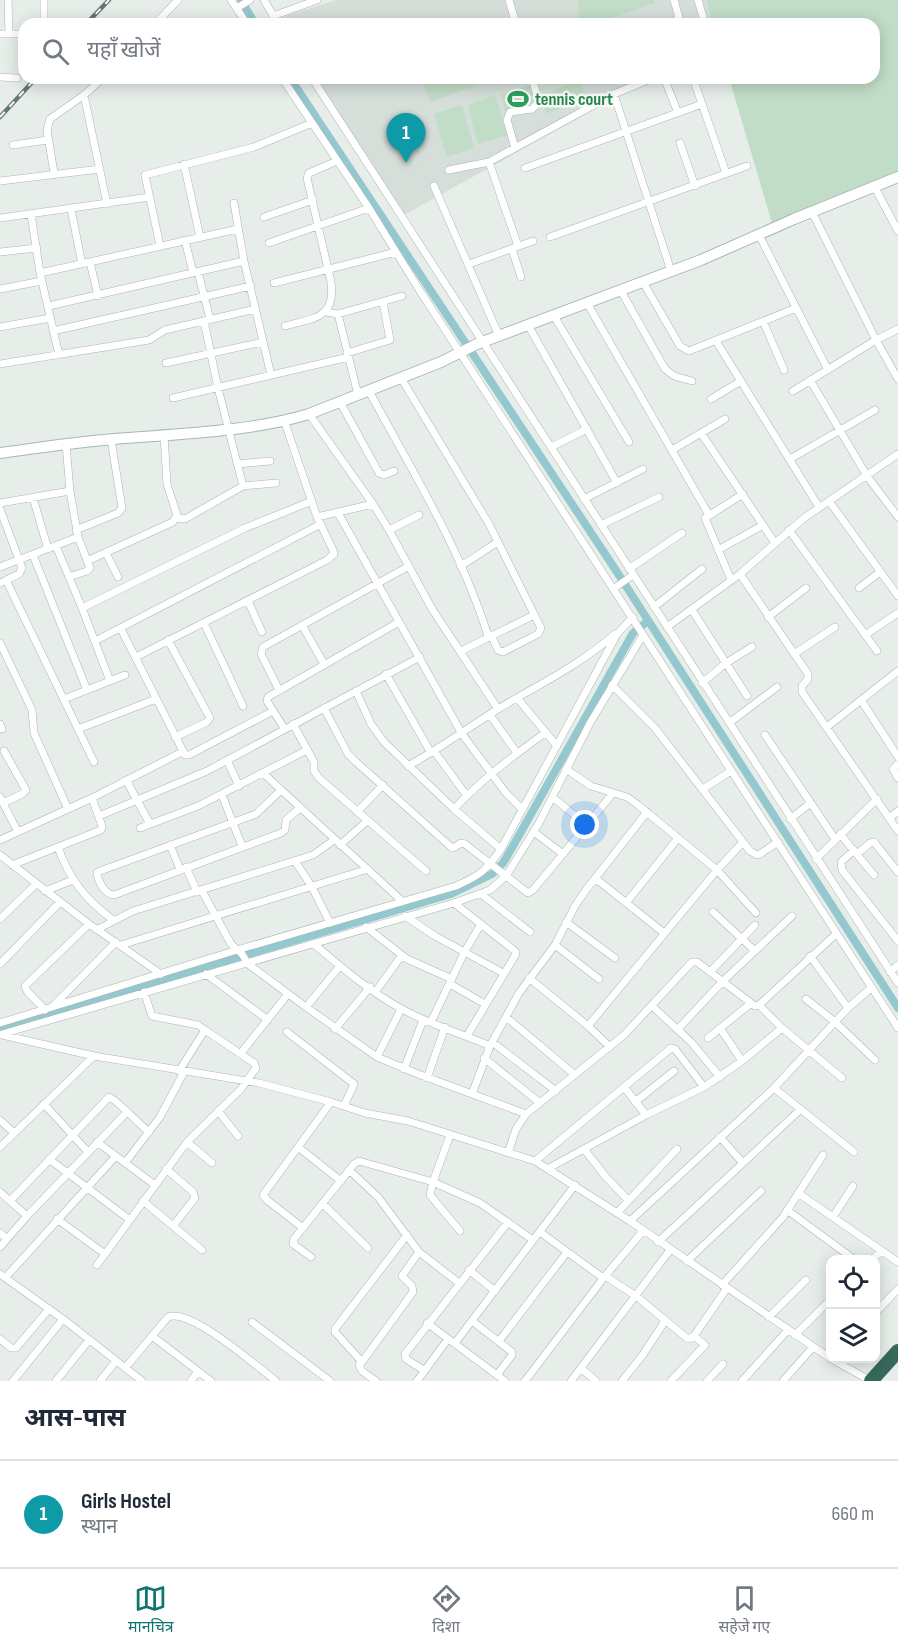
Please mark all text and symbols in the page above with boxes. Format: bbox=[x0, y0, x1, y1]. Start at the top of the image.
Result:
search box bbox=[18, 18, 880, 84]
icon: search bbox=[39, 35, 72, 68]
text: यहाँ खोजें bbox=[87, 37, 161, 64]
sports icon: tennis court bbox=[506, 87, 530, 111]
place label: tennis court bbox=[535, 89, 613, 110]
pin: 1 bbox=[386, 114, 426, 163]
your location bbox=[570, 810, 599, 839]
map controls bbox=[826, 1255, 880, 1363]
button: locate bbox=[826, 1255, 880, 1309]
button: layers bbox=[826, 1309, 880, 1363]
text: आस-पास bbox=[24, 1403, 126, 1434]
text: Girls Hostel bbox=[81, 1488, 171, 1515]
text: 1 bbox=[40, 1502, 47, 1526]
text: 660 m bbox=[832, 1502, 874, 1526]
text: स्थान bbox=[81, 1515, 117, 1539]
tab: मानचित्र bbox=[128, 1582, 174, 1639]
tab: दिशा bbox=[430, 1582, 463, 1639]
tab: सहेजे गए bbox=[718, 1582, 770, 1639]

